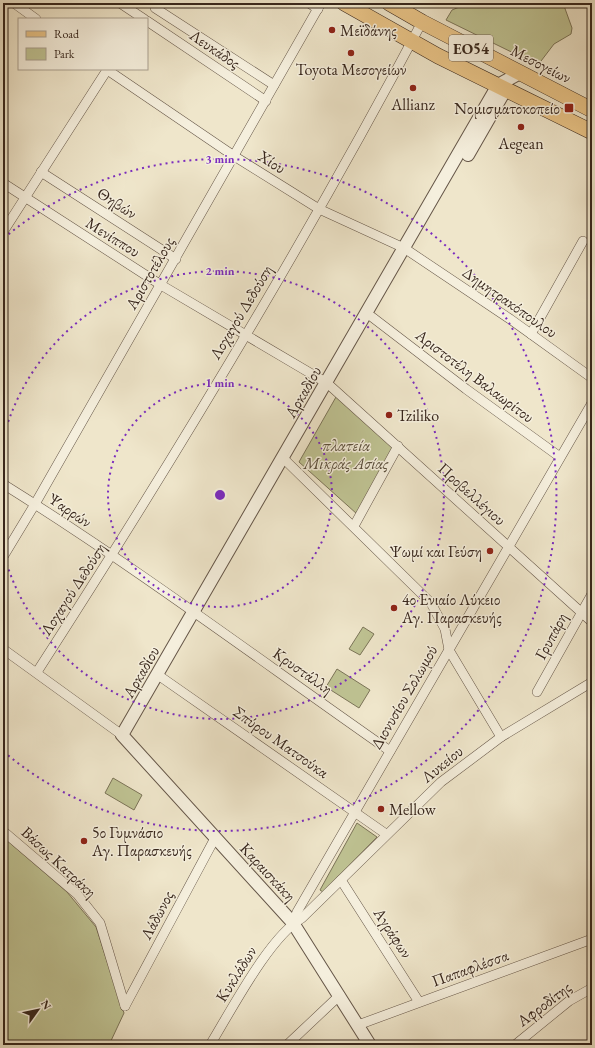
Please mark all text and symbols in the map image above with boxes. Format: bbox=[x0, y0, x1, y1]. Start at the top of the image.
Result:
legend bbox=[18, 18, 148, 70]
place label: Μεϊδάνης bbox=[340, 20, 397, 41]
street label: Λευκάδος bbox=[185, 24, 245, 74]
marker: Μεϊδάνης bbox=[327, 25, 337, 35]
text: Road bbox=[54, 26, 80, 42]
road number: ΕΟ54 bbox=[449, 35, 493, 61]
street label: Μεσογείων bbox=[507, 40, 575, 88]
text: Park bbox=[54, 46, 75, 62]
marker: Toyota Μεσογείων bbox=[346, 48, 356, 58]
place label: Toyota Μεσογείων bbox=[295, 59, 407, 80]
marker: Allianz bbox=[408, 83, 418, 93]
place label: Allianz bbox=[390, 94, 435, 115]
place label: Νομισματοκοπείο bbox=[454, 98, 560, 119]
marker: Νομισματοκοπείο bbox=[563, 102, 575, 114]
marker: Aegean bbox=[516, 122, 526, 132]
place label: Aegean bbox=[497, 133, 544, 154]
street label: Χίου bbox=[254, 145, 290, 178]
text: 3 min bbox=[205, 151, 235, 167]
street label: Θηβών bbox=[93, 182, 141, 224]
street label: Μενίππου bbox=[82, 212, 144, 262]
street label: Αριστοτέλους bbox=[120, 232, 179, 314]
street label: Λοχαγού Δεδούση bbox=[204, 261, 277, 364]
street label: Δημητρακόπουλου bbox=[458, 262, 562, 343]
text: 2 min bbox=[205, 263, 235, 279]
street label: Αριστοτέλη Βαλαωρίτου bbox=[411, 324, 539, 427]
street label: Αρκαδίου bbox=[279, 362, 326, 423]
text: 1 min bbox=[205, 375, 235, 391]
place label: Tziliko bbox=[397, 405, 439, 426]
marker: Tziliko bbox=[384, 410, 394, 420]
park label: πλατεία Μικράς Ασίας bbox=[302, 435, 389, 474]
street label: Προβελλέγιου bbox=[434, 458, 510, 530]
street label: Ψαρρών bbox=[44, 488, 96, 532]
centre of rings bbox=[213, 488, 227, 502]
street label: Λοχαγού Δεδούση bbox=[35, 539, 111, 640]
place label: Ψωμί και Γεύση bbox=[390, 541, 482, 562]
marker: Ψωμί και Γεύση bbox=[485, 546, 495, 556]
place label: 4ο Ενιαίο Λύκειο Αγ. Παρασκευής bbox=[401, 589, 502, 628]
marker: 4ο Ενιαίο Λύκειο Αγ. Παρασκευής bbox=[389, 603, 399, 613]
street label: Γρυπάρη bbox=[530, 609, 572, 663]
street label: Διονυσίου Σολωμού bbox=[366, 641, 442, 753]
street label: Αρκαδίου bbox=[117, 642, 164, 703]
street label: Κρυστάλλη bbox=[269, 643, 337, 699]
street label: Σπύρου Ματσούκα bbox=[229, 701, 334, 783]
street label: Λυκείου bbox=[416, 741, 467, 788]
place label: Mellow bbox=[389, 799, 437, 820]
marker: Mellow bbox=[376, 804, 386, 814]
street label: Βάσως Κατράκη bbox=[17, 822, 101, 902]
place label: 5ο Γυμνάσιο Αγ. Παρασκευής bbox=[91, 822, 192, 861]
marker: 5ο Γυμνάσιο Αγ. Παρασκευής bbox=[79, 836, 89, 846]
street label: Καραισκάκη bbox=[235, 838, 301, 906]
street label: Λάδωνος bbox=[135, 887, 179, 944]
street label: Αγράφων bbox=[368, 903, 417, 962]
street label: Κυκλάδων bbox=[211, 942, 261, 1006]
street label: Παπαφλέσσα bbox=[429, 944, 512, 992]
street label: Αφροδίτης bbox=[512, 976, 576, 1032]
north arrow bbox=[18, 990, 58, 1030]
text: N bbox=[38, 997, 55, 1012]

